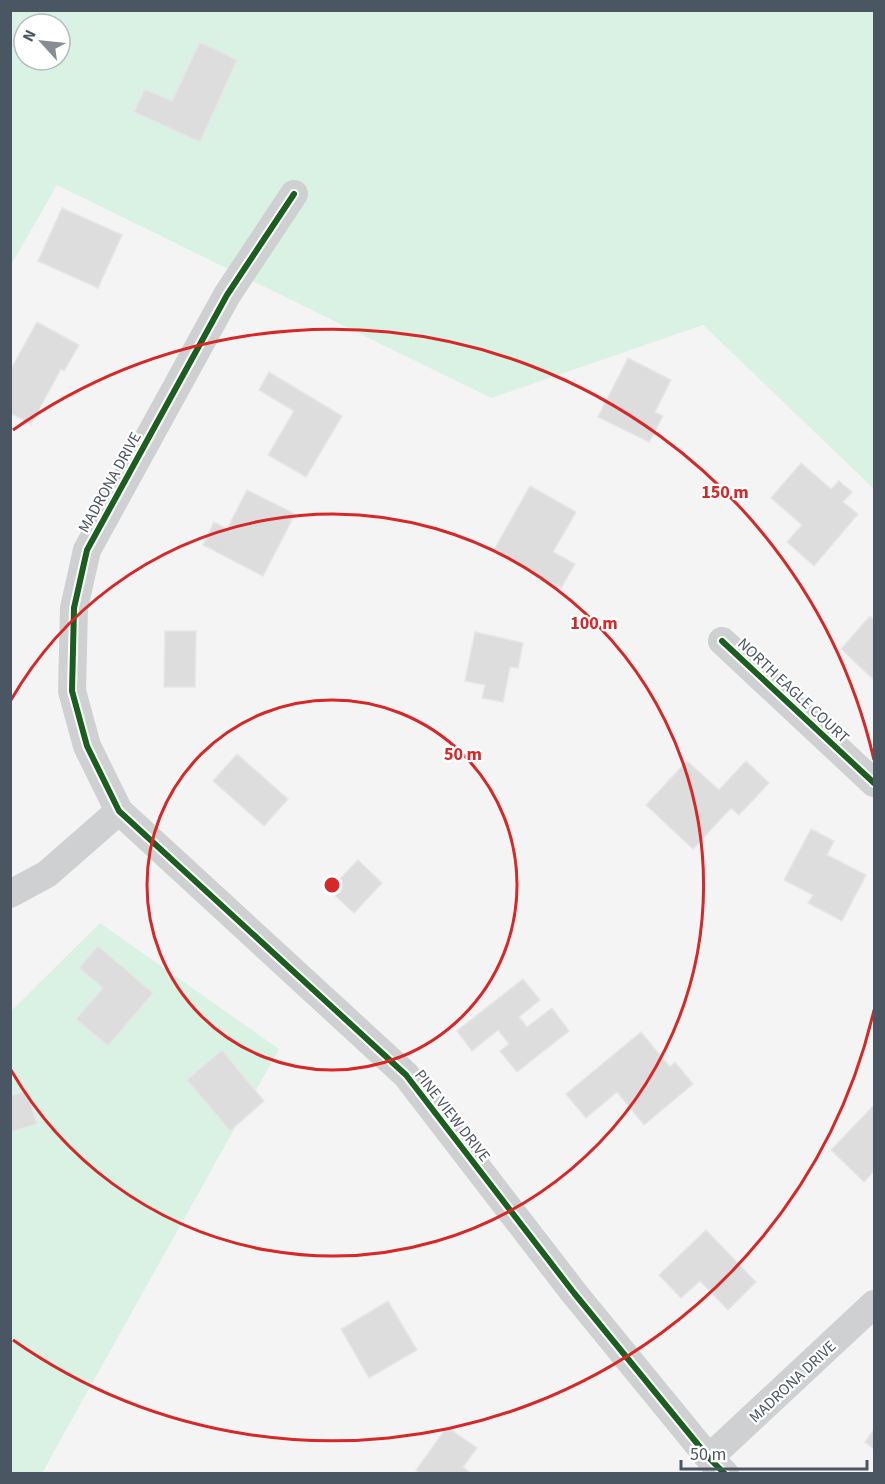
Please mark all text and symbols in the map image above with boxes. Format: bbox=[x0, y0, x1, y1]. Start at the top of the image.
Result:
north arrow bbox=[12, 12, 72, 72]
text: N bbox=[17, 26, 42, 45]
street label: MADRONA DRIVE bbox=[73, 428, 147, 537]
text: 150 m bbox=[701, 480, 749, 505]
text: 100 m bbox=[570, 611, 618, 636]
street label: NORTH EAGLE COURT bbox=[733, 633, 854, 749]
text: 50 m bbox=[444, 742, 482, 767]
centre of rings bbox=[322, 875, 342, 895]
street label: PINE VIEW DRIVE bbox=[409, 1065, 495, 1166]
street label: MADRONA DRIVE bbox=[744, 1336, 841, 1428]
scale bar bbox=[681, 1433, 867, 1471]
text: 50 m bbox=[690, 1442, 726, 1467]

